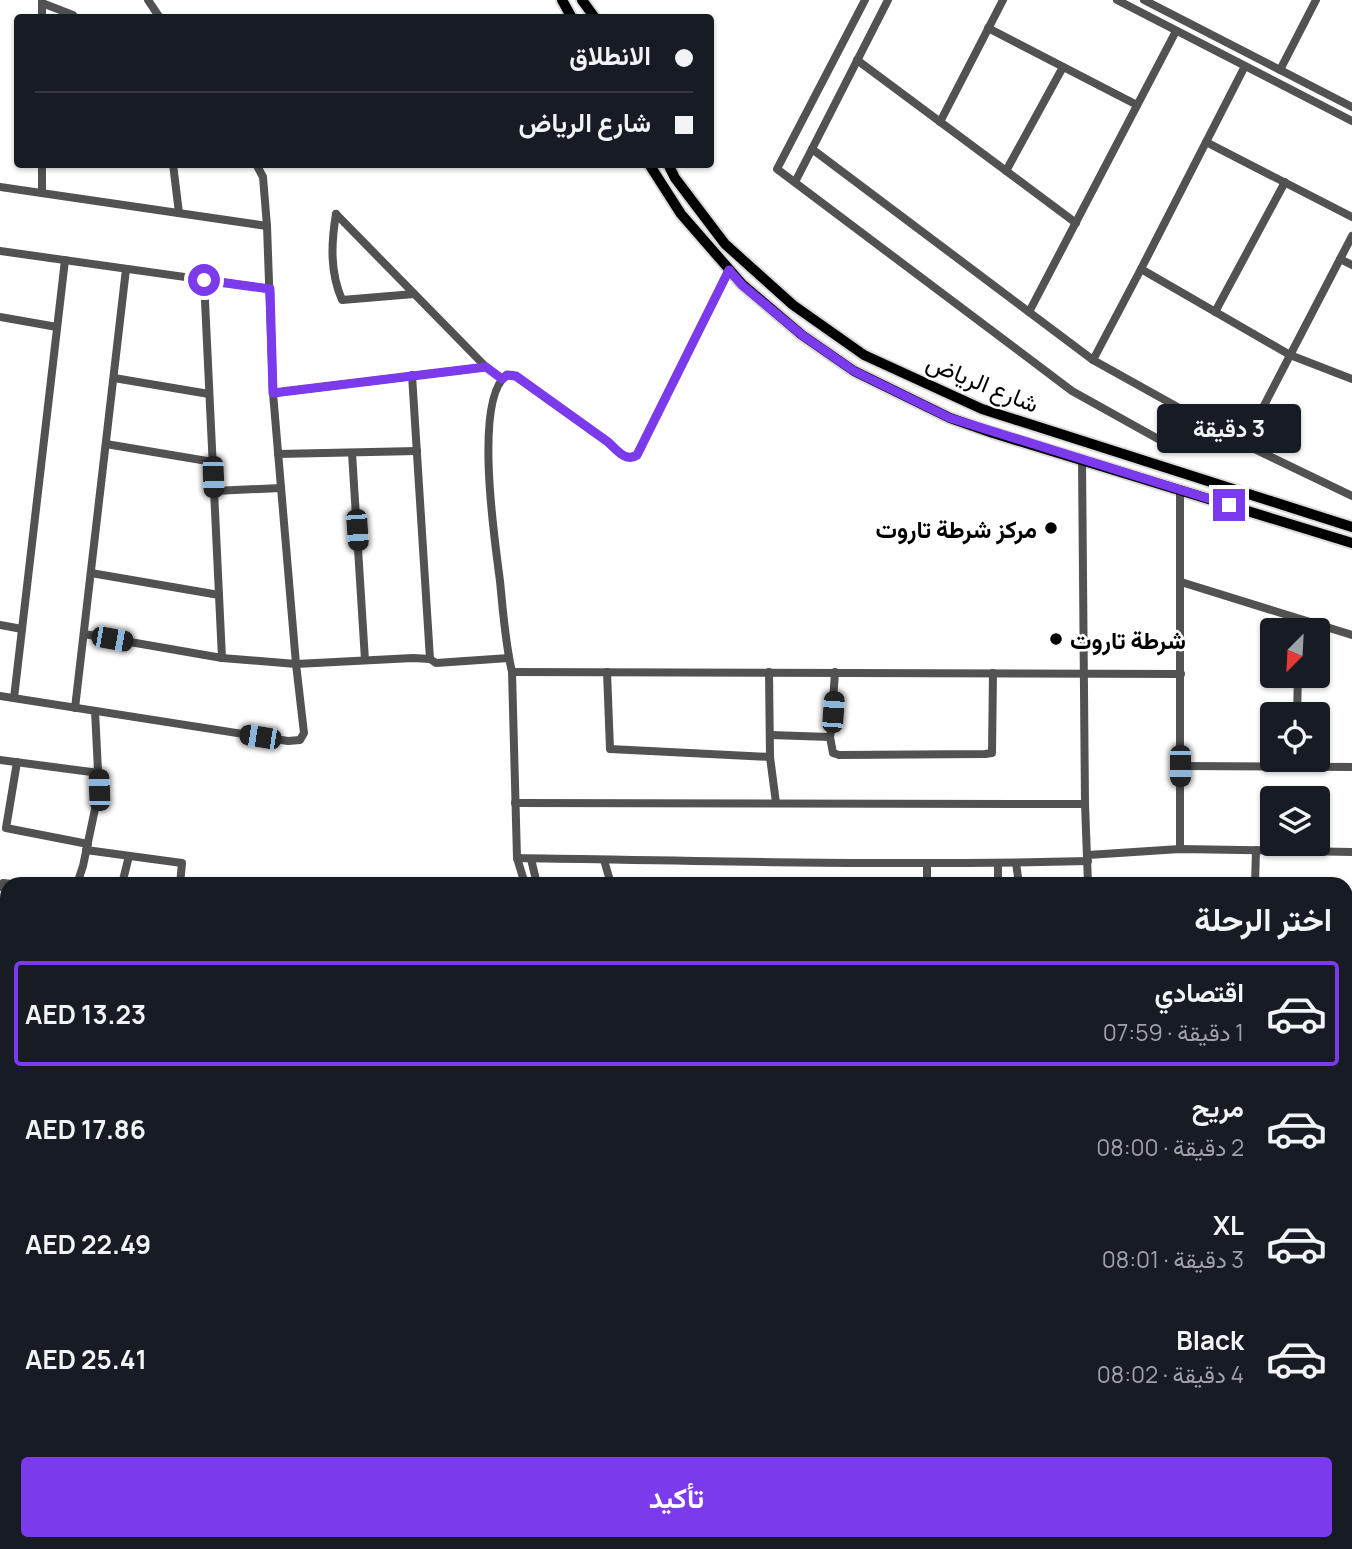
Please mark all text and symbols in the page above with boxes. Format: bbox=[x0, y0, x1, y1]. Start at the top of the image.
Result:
text: الانطلاق bbox=[569, 37, 651, 73]
text: شارع الرياض bbox=[519, 104, 651, 140]
route start bbox=[188, 264, 220, 296]
street label: شارع الرياض bbox=[921, 345, 1044, 420]
callout: 3 دقيقة bbox=[1157, 404, 1301, 452]
text: 3 دقيقة bbox=[1193, 412, 1265, 444]
car bbox=[202, 456, 225, 498]
route end bbox=[1213, 489, 1245, 521]
car bbox=[346, 508, 369, 552]
place label: مركز شرطة تاروت bbox=[876, 512, 1037, 545]
marker: مركز شرطة تاروت bbox=[1043, 520, 1059, 536]
north arrow bbox=[1260, 618, 1330, 688]
map controls bbox=[1260, 618, 1330, 856]
place label: شرطة تاروت bbox=[1070, 623, 1186, 656]
car bbox=[90, 625, 135, 653]
marker: شرطة تاروت bbox=[1048, 631, 1064, 647]
car bbox=[822, 690, 845, 734]
button: locate bbox=[1260, 702, 1330, 772]
car bbox=[238, 723, 283, 751]
car bbox=[1170, 745, 1191, 787]
car bbox=[88, 769, 111, 811]
button: layers bbox=[1260, 786, 1330, 856]
text: اختر الرحلة bbox=[1194, 897, 1332, 941]
text: اقتصادي bbox=[1155, 974, 1244, 1010]
icon: car bbox=[1265, 982, 1328, 1045]
text: AED 13.23 bbox=[25, 996, 146, 1032]
text: 1 دقيقة · 07:59 bbox=[1103, 1016, 1244, 1048]
text: مريح bbox=[1192, 1089, 1244, 1125]
icon: car bbox=[1265, 1097, 1328, 1160]
text: AED 17.86 bbox=[25, 1111, 146, 1147]
text: 2 دقيقة · 08:00 bbox=[1096, 1131, 1244, 1163]
text: XL bbox=[1213, 1207, 1244, 1243]
icon: car bbox=[1265, 1212, 1328, 1275]
text: AED 22.49 bbox=[25, 1226, 151, 1262]
text: 3 دقيقة · 08:01 bbox=[1102, 1243, 1244, 1275]
text: Black bbox=[1176, 1322, 1244, 1358]
icon: car bbox=[1265, 1327, 1328, 1390]
text: AED 25.41 bbox=[25, 1341, 147, 1377]
text: 4 دقيقة · 08:02 bbox=[1097, 1358, 1244, 1390]
button: تأكيد bbox=[21, 1457, 1332, 1537]

